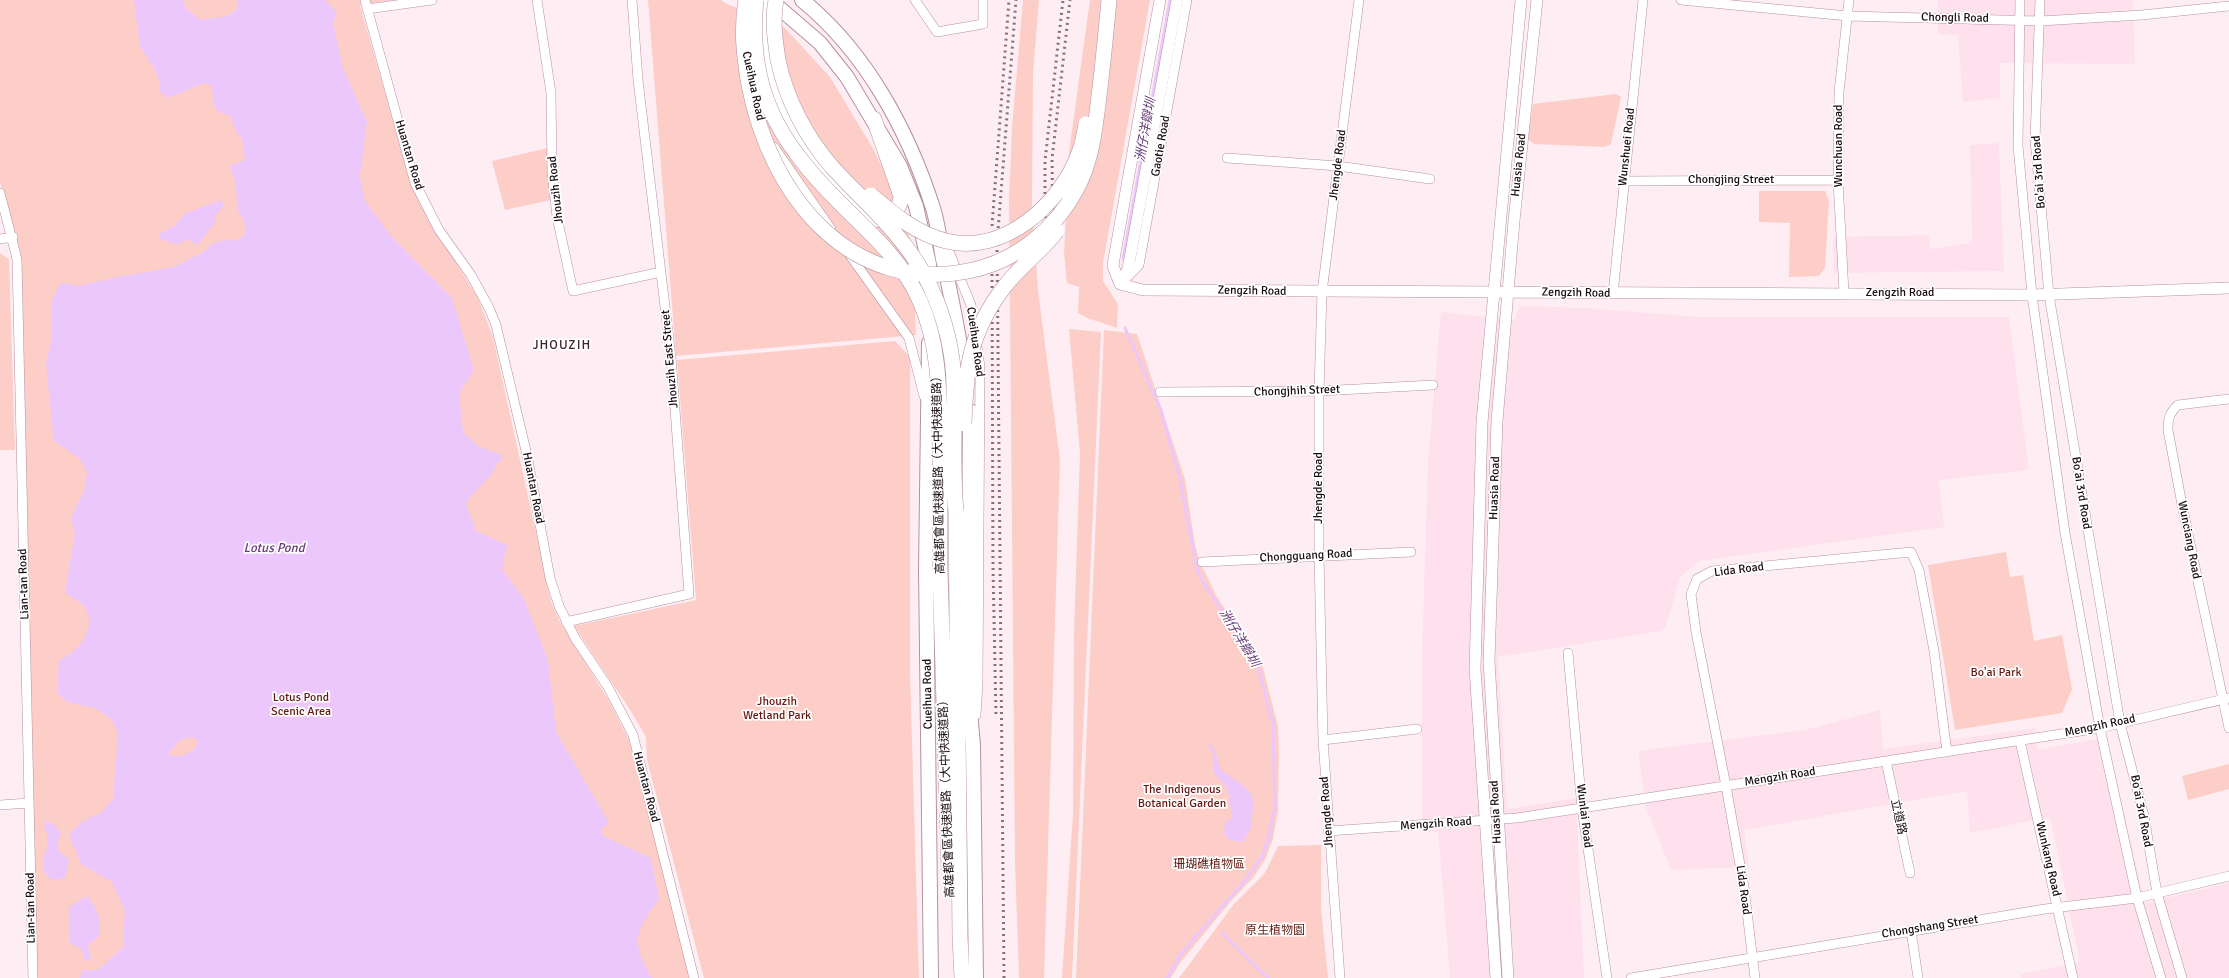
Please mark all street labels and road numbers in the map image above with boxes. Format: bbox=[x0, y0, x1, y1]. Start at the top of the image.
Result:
street label: Chongli Road bbox=[1921, 10, 1989, 26]
street label: Cueihua Road bbox=[739, 50, 767, 122]
street label: Wunchuan Road bbox=[1832, 105, 1846, 187]
street label: Wunshuei Road bbox=[1616, 107, 1638, 187]
street label: Gaotie Road bbox=[1149, 114, 1173, 178]
street label: Huantan Road bbox=[392, 118, 426, 192]
street label: Jhengde Road bbox=[1326, 129, 1350, 201]
street label: Huasia Road bbox=[1509, 133, 1529, 197]
street label: Bo'ai 3rd Road bbox=[2029, 135, 2049, 209]
street label: Jhouzih Road bbox=[545, 155, 567, 225]
street label: Chongjing Street bbox=[1688, 173, 1774, 187]
street label: Zengzih Road bbox=[1217, 283, 1287, 299]
street label: Zengzih Road bbox=[1541, 285, 1611, 301]
street label: Zengzih Road bbox=[1866, 286, 1934, 300]
street label: Cueihua Road bbox=[963, 306, 987, 378]
street label: Jhouzih East Street bbox=[659, 309, 681, 409]
street label: 高雄都會區快速道路（大中快速道路） bbox=[930, 370, 948, 574]
street label: Chongjhih Street bbox=[1254, 382, 1340, 400]
street label: Huantan Road bbox=[519, 451, 547, 525]
street label: Jhengde Road bbox=[1312, 452, 1326, 524]
street label: Huasia Road bbox=[1487, 456, 1503, 520]
street label: Bo'ai 3rd Road bbox=[2068, 456, 2094, 530]
street label: Wunciang Road bbox=[2174, 500, 2204, 580]
street label: Chongguang Road bbox=[1259, 546, 1353, 566]
street label: Lian-tan Road bbox=[16, 548, 32, 620]
street label: Lida Road bbox=[1713, 560, 1765, 580]
street label: Cueihua Road bbox=[920, 659, 936, 729]
street label: 高雄都會區快速道路（大中快速道路） bbox=[936, 694, 958, 898]
street label: Mengzih Road bbox=[2063, 711, 2137, 741]
street label: Huantan Road bbox=[630, 750, 662, 824]
street label: Mengzih Road bbox=[1743, 764, 1817, 790]
street label: Bo'ai 3rd Road bbox=[2127, 774, 2155, 848]
street label: Jhengde Road bbox=[1317, 776, 1337, 848]
street label: Huasia Road bbox=[1487, 780, 1505, 844]
street label: Wunlai Road bbox=[1573, 783, 1595, 849]
street label: 立道路 bbox=[1887, 798, 1909, 836]
street label: Mengzih Road bbox=[1400, 814, 1472, 834]
street label: Wunkang Road bbox=[2032, 820, 2064, 898]
street label: Lida Road bbox=[1732, 864, 1754, 916]
street label: Lian-tan Road bbox=[23, 872, 39, 944]
street label: Chongshang Street bbox=[1881, 912, 1979, 942]

